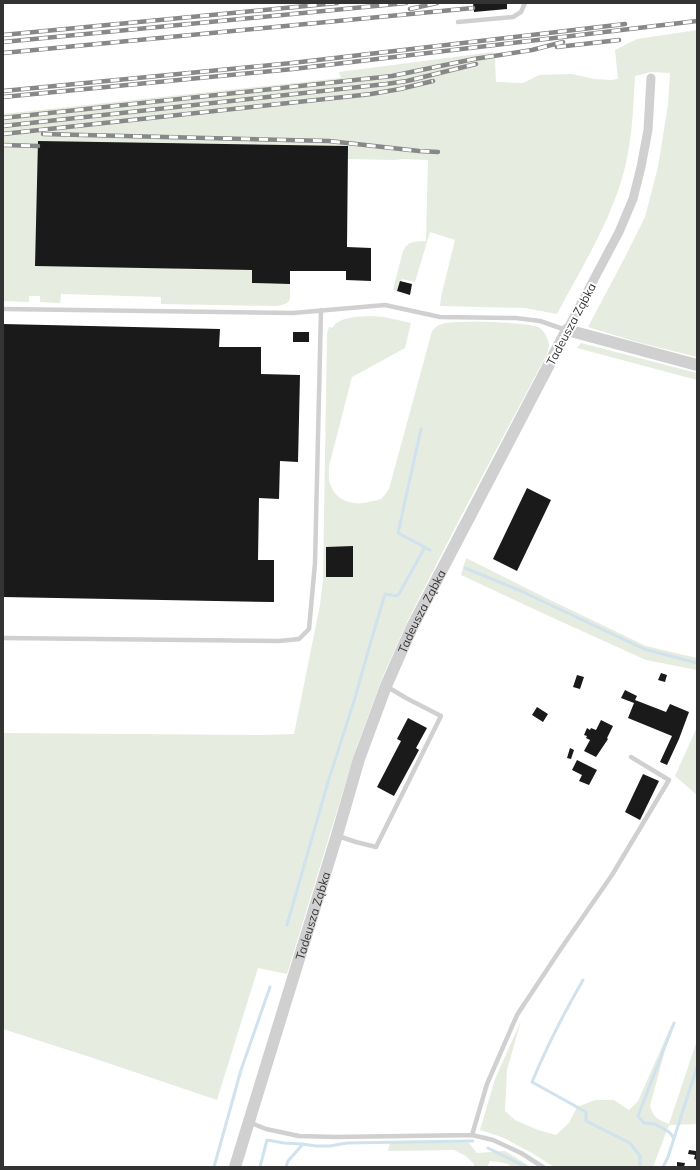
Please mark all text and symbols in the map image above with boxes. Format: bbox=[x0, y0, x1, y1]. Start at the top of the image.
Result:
street label: Tadeusza Ząbka bbox=[543, 280, 599, 368]
street label: Tadeusza Ząbka bbox=[394, 567, 448, 655]
street label: Tadeusza Ząbka bbox=[292, 870, 333, 961]

